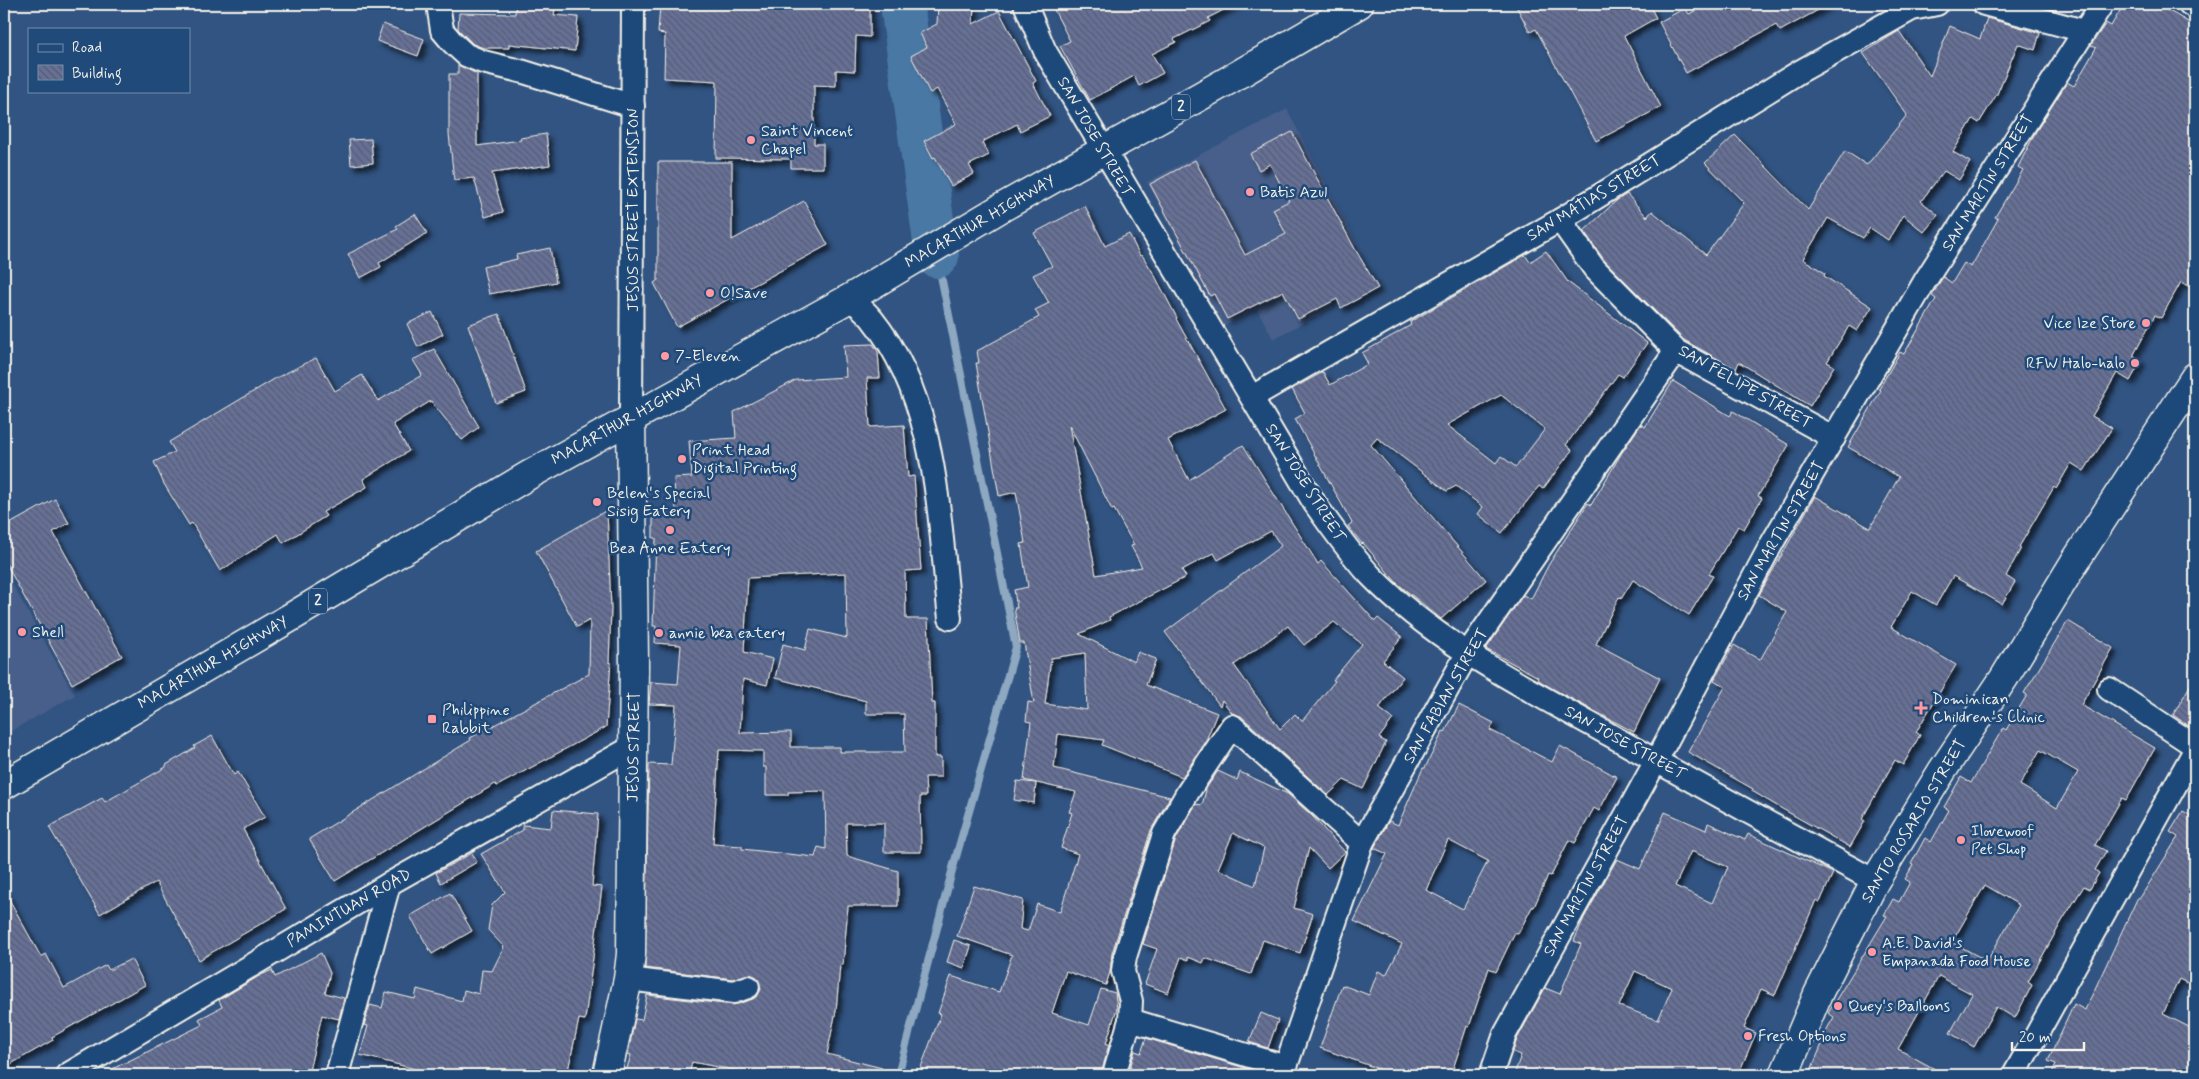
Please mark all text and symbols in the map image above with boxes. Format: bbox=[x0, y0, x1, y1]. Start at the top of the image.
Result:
legend bbox=[28, 28, 190, 92]
text: Road bbox=[72, 38, 102, 58]
text: Building bbox=[72, 64, 122, 85]
street label: SAN JOSE STREET bbox=[1052, 73, 1139, 202]
road number: 2 bbox=[1172, 94, 1190, 120]
street label: JESUS STREET EXTENSION bbox=[623, 107, 644, 312]
street label: SAN MARTIN STREET bbox=[1937, 111, 2039, 255]
place label: Saint Vincent Chapel bbox=[761, 121, 853, 160]
marker: Saint Vincent Chapel bbox=[745, 134, 757, 146]
street label: SAN MATIAS STREET bbox=[1523, 150, 1665, 246]
street label: MACARTHUR HIGHWAY bbox=[901, 170, 1059, 274]
place label: Batis Azul bbox=[1260, 182, 1327, 203]
marker: Batis Azul bbox=[1244, 186, 1256, 198]
place label: O!Save bbox=[720, 283, 767, 304]
marker: O!Save bbox=[704, 287, 716, 299]
place label: Vice Ize Store bbox=[2044, 313, 2136, 334]
marker: Vice Ize Store bbox=[2140, 317, 2152, 329]
street label: SAN FELIPE STREET bbox=[1674, 340, 1816, 434]
place label: 7-Eleven bbox=[675, 346, 741, 367]
marker: 7-Eleven bbox=[659, 350, 671, 362]
place label: RFW Halo-halo bbox=[2026, 353, 2125, 374]
marker: RFW Halo-halo bbox=[2129, 357, 2141, 369]
street label: MACARTHUR HIGHWAY bbox=[548, 370, 707, 470]
street label: SAN JOSE STREET bbox=[1260, 420, 1351, 547]
place label: Print Head Digital Printing bbox=[692, 440, 797, 480]
marker: Print Head Digital Printing bbox=[676, 453, 688, 465]
street label: SAN MARTIN STREET bbox=[1732, 457, 1830, 605]
place label: Belen's Special Sisig Eatery bbox=[607, 483, 710, 523]
marker: Belen's Special Sisig Eatery bbox=[591, 496, 603, 508]
marker: Bea Anne Eatery bbox=[664, 524, 676, 536]
place label: Bea Anne Eatery bbox=[609, 538, 731, 559]
road number: 2 bbox=[309, 588, 327, 614]
street label: MACARTHUR HIGHWAY bbox=[134, 611, 292, 715]
place label: Shell bbox=[32, 622, 64, 643]
place label: annie bea eatery bbox=[669, 623, 785, 644]
street label: SAN FABIAN STREET bbox=[1399, 625, 1493, 767]
marker: Shell bbox=[16, 626, 28, 638]
marker: annie bea eatery bbox=[653, 627, 665, 639]
place label: Dominican Children's Clinic bbox=[1932, 689, 2045, 728]
street label: JESUS STREET bbox=[623, 692, 645, 802]
place label: Philippine Rabbit bbox=[442, 700, 510, 739]
street label: SAN JOSE STREET bbox=[1560, 701, 1691, 786]
marker: Dominican Children's Clinic bbox=[1914, 701, 1928, 715]
marker: Philippine Rabbit bbox=[426, 713, 438, 725]
street label: SANTO ROSARIO STREET bbox=[1857, 735, 1971, 907]
street label: SAN MARTIN STREET bbox=[1539, 812, 1633, 960]
place label: Ilovewoof Pet Shop bbox=[1971, 821, 2034, 860]
marker: Ilovewoof Pet Shop bbox=[1955, 834, 1967, 846]
street label: PAMINTUAN ROAD bbox=[283, 864, 415, 952]
place label: A.E. David's Empanada Food House bbox=[1882, 933, 2031, 972]
marker: A.E. David's Empanada Food House bbox=[1866, 946, 1878, 958]
place label: Quey's Balloons bbox=[1848, 996, 1950, 1017]
marker: Quey's Balloons bbox=[1832, 1000, 1844, 1012]
scale bar bbox=[2012, 1019, 2084, 1051]
place label: Fresh Options bbox=[1758, 1026, 1847, 1047]
text: 20 m bbox=[2019, 1028, 2051, 1048]
marker: Fresh Options bbox=[1742, 1030, 1754, 1042]

